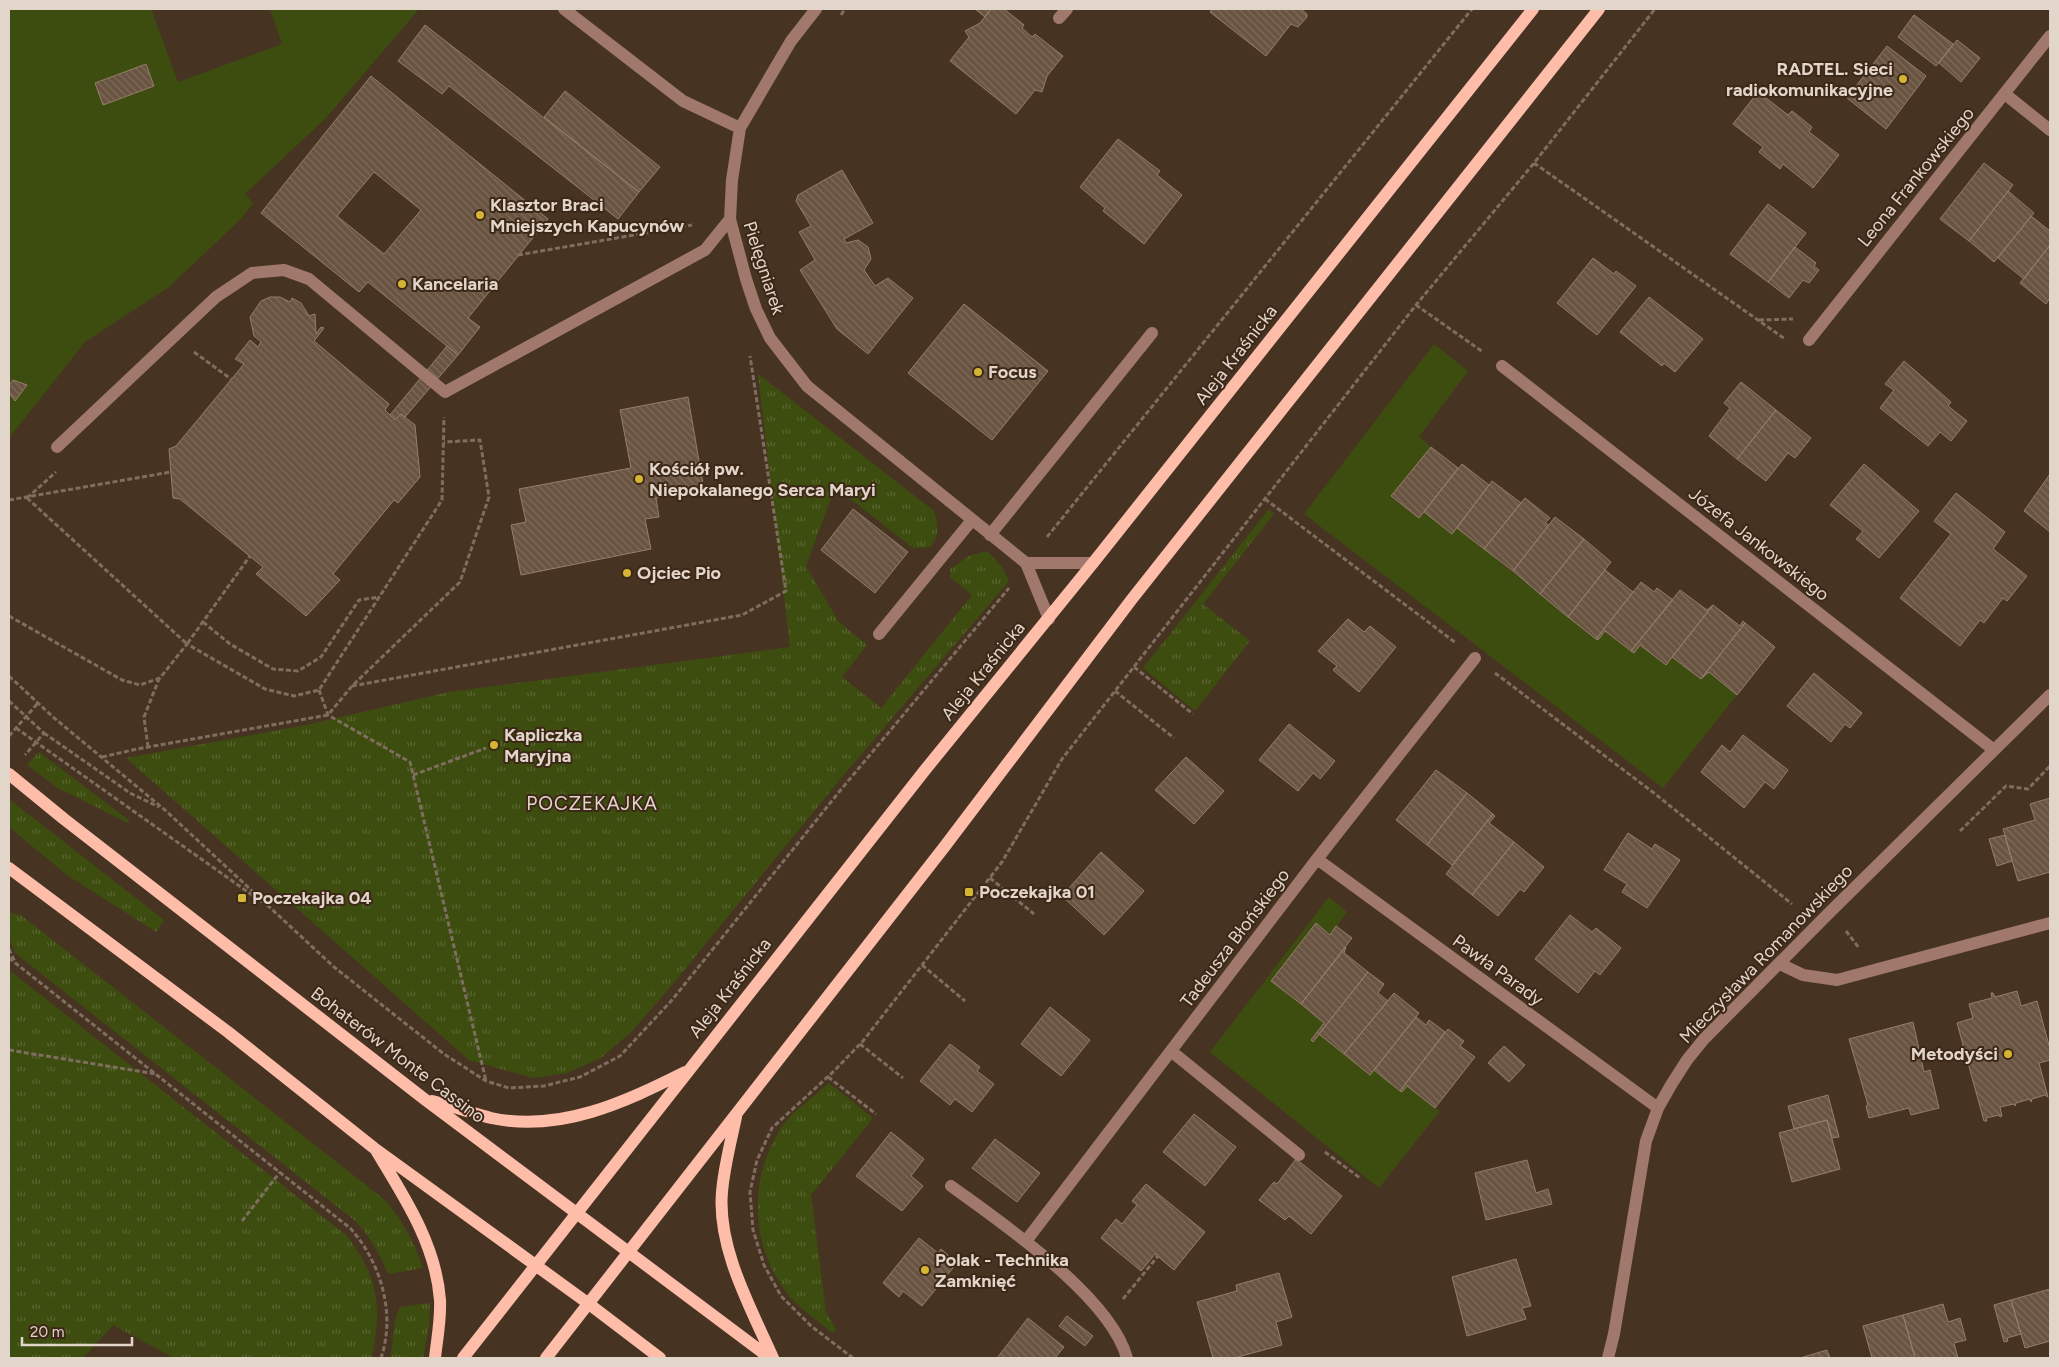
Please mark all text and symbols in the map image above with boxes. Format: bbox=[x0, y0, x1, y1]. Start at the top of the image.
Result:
place label: RADTEL. Sieci radiokomunikacyjne bbox=[1726, 58, 1893, 101]
marker: RADTEL. Sieci radiokomunikacyjne bbox=[1897, 73, 1909, 85]
street label: Leona Frankowskiego bbox=[1853, 103, 1979, 251]
place label: Klasztor Braci Mniejszych Kapucynów bbox=[490, 194, 684, 237]
marker: Klasztor Braci Mniejszych Kapucynów bbox=[474, 209, 486, 221]
street label: Pielęgniarek bbox=[739, 219, 790, 318]
place label: Kancelaria bbox=[412, 273, 498, 295]
marker: Kancelaria bbox=[396, 278, 408, 290]
street label: Aleja Kraśnicka bbox=[1190, 301, 1282, 409]
place label: Focus bbox=[988, 361, 1037, 383]
marker: Focus bbox=[972, 366, 984, 378]
place label: Kościół pw. Niepokalanego Serca Maryi bbox=[649, 458, 876, 501]
marker: Kościół pw. Niepokalanego Serca Maryi bbox=[633, 473, 645, 485]
street label: Józefa Jankowskiego bbox=[1684, 482, 1834, 606]
place label: Ojciec Pio bbox=[637, 562, 721, 584]
marker: Ojciec Pio bbox=[621, 567, 633, 579]
street label: Aleja Kraśnicka bbox=[936, 617, 1030, 725]
place label: Kapliczka Maryjna bbox=[504, 724, 582, 767]
marker: Kapliczka Maryjna bbox=[488, 739, 500, 751]
district label: POCZEKAJKA bbox=[526, 792, 658, 815]
street label: Mieczysława Romanowskiego bbox=[1675, 860, 1857, 1048]
street label: Tadeusza Błońskiego bbox=[1176, 864, 1294, 1012]
place label: Poczekajka 01 bbox=[979, 881, 1095, 903]
marker: Poczekajka 01 bbox=[963, 886, 975, 898]
place label: Poczekajka 04 bbox=[252, 887, 372, 909]
marker: Poczekajka 04 bbox=[236, 892, 248, 904]
street label: Pawła Parady bbox=[1448, 930, 1548, 1011]
street label: Aleja Kraśnicka bbox=[684, 934, 776, 1042]
street label: Bohaterów Monte Cassino bbox=[307, 982, 489, 1128]
place label: Metodyści bbox=[1911, 1043, 1998, 1065]
marker: Metodyści bbox=[2002, 1048, 2014, 1060]
place label: Polak - Technika Zamknięć bbox=[935, 1249, 1069, 1292]
marker: Polak - Technika Zamknięć bbox=[919, 1264, 931, 1276]
scale bar bbox=[22, 1314, 132, 1346]
text: 20 m bbox=[30, 1323, 64, 1341]

